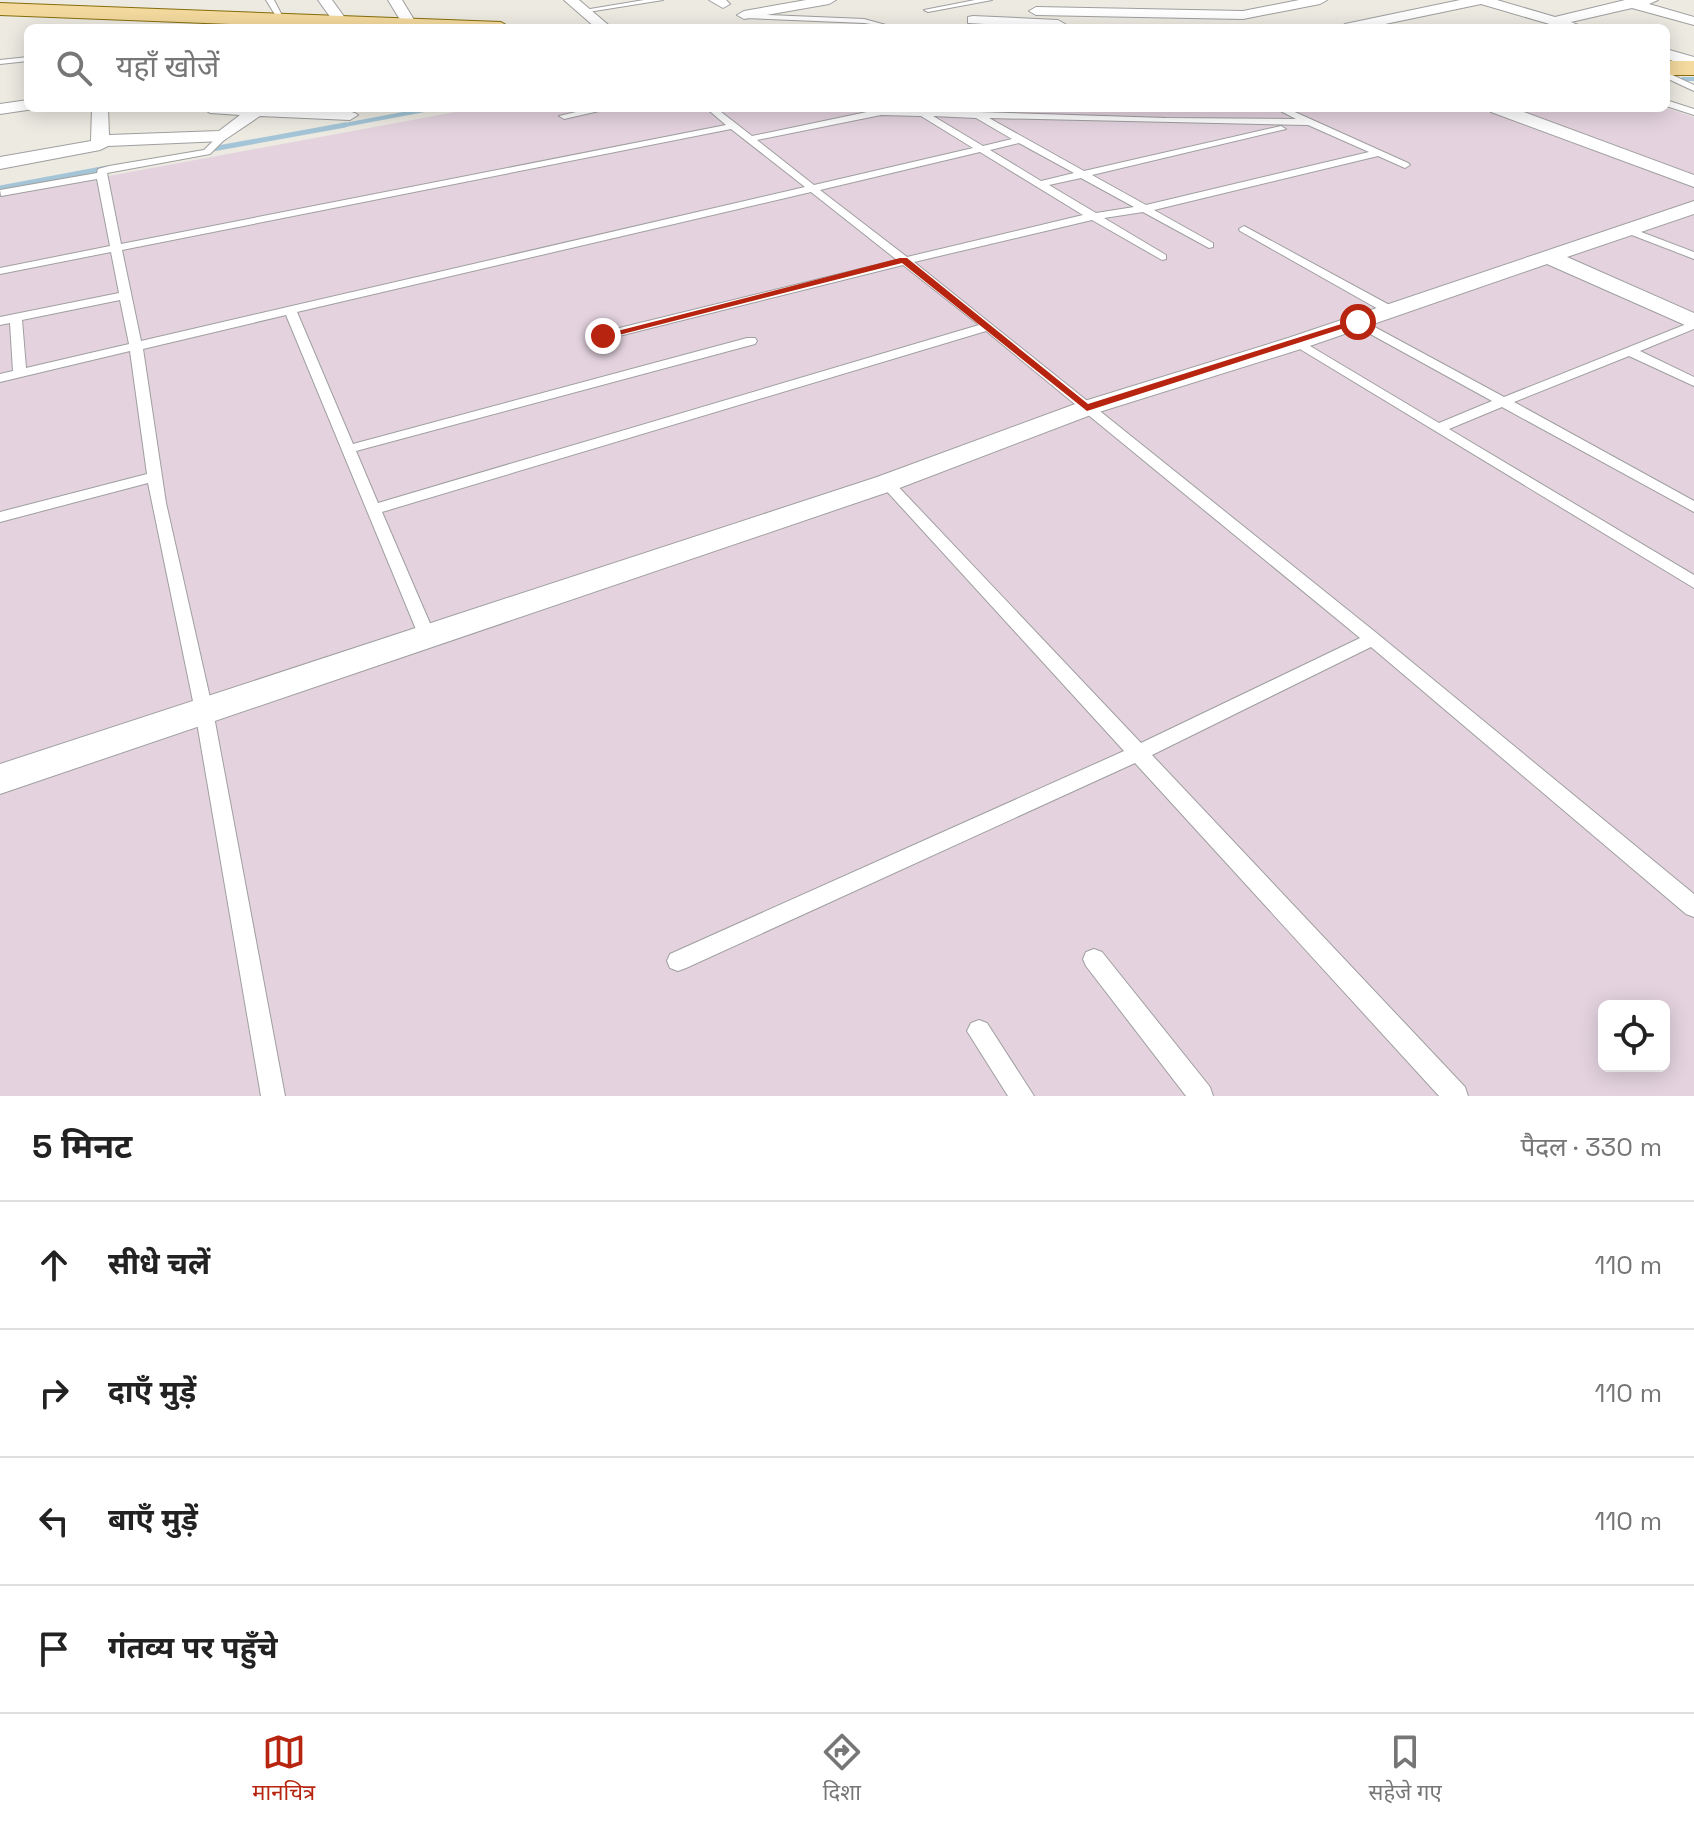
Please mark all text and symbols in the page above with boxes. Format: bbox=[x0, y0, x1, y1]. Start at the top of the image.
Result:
search box bbox=[24, 24, 1670, 112]
icon: search bbox=[52, 46, 96, 90]
text: यहाँ खोजें bbox=[116, 47, 219, 86]
route start bbox=[1340, 304, 1376, 340]
route end bbox=[585, 318, 621, 354]
map controls bbox=[1598, 1000, 1670, 1072]
button: locate bbox=[1598, 1000, 1670, 1072]
text: 5 मिनट bbox=[32, 1125, 132, 1168]
text: पैदल · 330 m bbox=[1520, 1130, 1662, 1164]
icon: ahead bbox=[32, 1243, 76, 1287]
text: सीधे चलें bbox=[108, 1244, 210, 1283]
text: 110 m bbox=[1595, 1248, 1662, 1282]
icon: right bbox=[32, 1371, 76, 1415]
text: दाएँ मुड़ें bbox=[108, 1372, 196, 1411]
text: 110 m bbox=[1595, 1376, 1662, 1410]
icon: left bbox=[32, 1499, 76, 1543]
text: बाएँ मुड़ें bbox=[108, 1500, 198, 1539]
text: 110 m bbox=[1595, 1504, 1662, 1538]
icon: arrive bbox=[32, 1627, 76, 1671]
text: गंतव्य पर पहुँचे bbox=[108, 1628, 277, 1667]
tab: मानचित्र bbox=[252, 1730, 315, 1809]
tab: दिशा bbox=[820, 1730, 864, 1809]
tab: सहेजे गए bbox=[1369, 1730, 1442, 1809]

